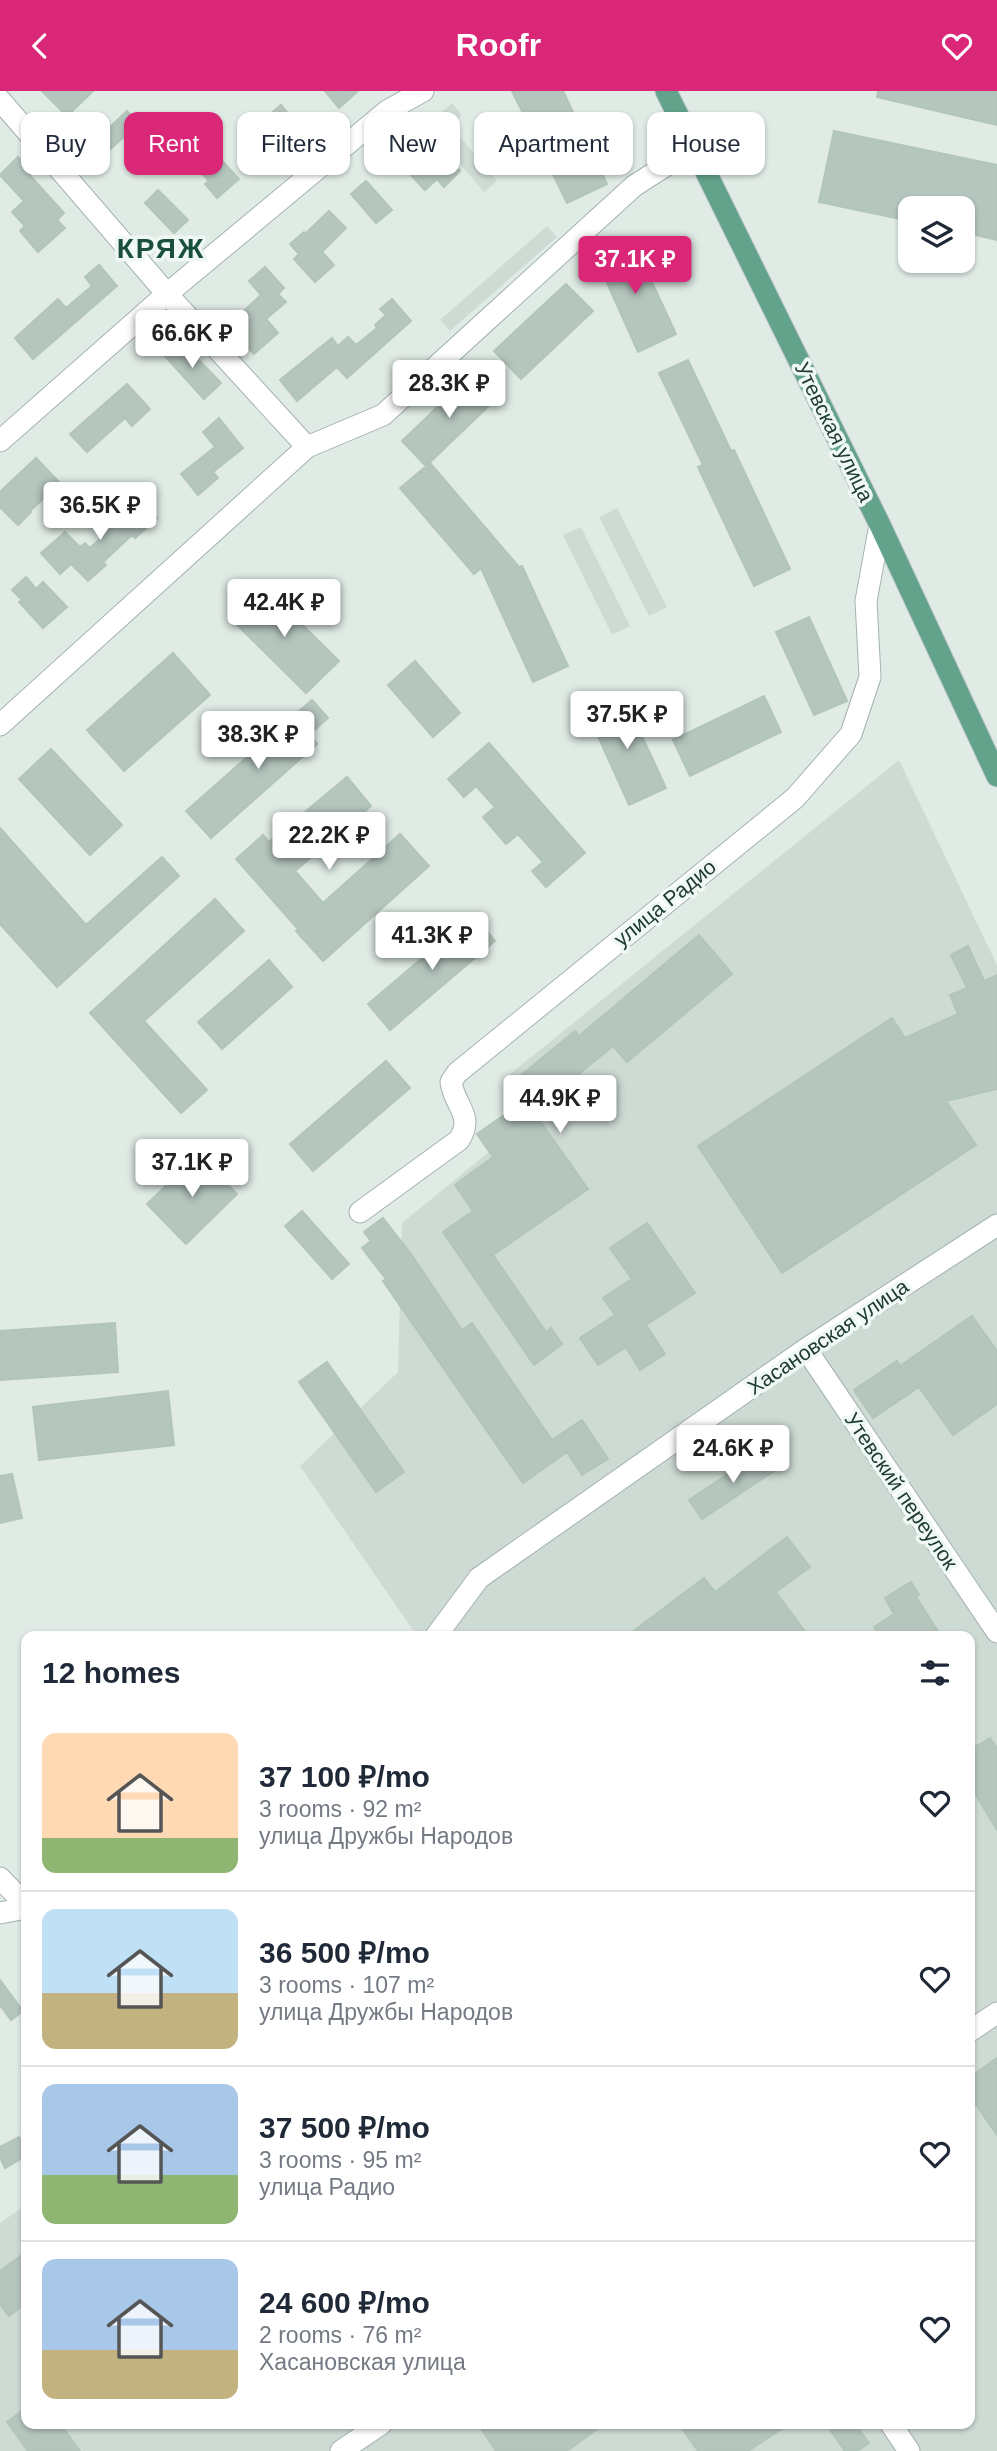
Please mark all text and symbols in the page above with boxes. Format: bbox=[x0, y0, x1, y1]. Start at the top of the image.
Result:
icon: back bbox=[21, 27, 59, 65]
text: Roofr bbox=[456, 27, 541, 63]
icon: heart bbox=[938, 27, 976, 65]
chip: Buy bbox=[21, 112, 110, 175]
chip: Rent bbox=[124, 112, 223, 175]
chip: Filters bbox=[237, 112, 350, 175]
chip: New bbox=[364, 112, 460, 175]
chip: Apartment bbox=[474, 112, 633, 175]
chip: House bbox=[647, 112, 765, 175]
map controls bbox=[898, 196, 975, 273]
button: layers bbox=[898, 196, 975, 273]
district label: КРЯЖ bbox=[117, 233, 205, 264]
pin: 37.1K ₽ bbox=[570, 237, 700, 296]
text: 37.1K ₽ bbox=[594, 246, 676, 272]
pin: 66.6K ₽ bbox=[127, 310, 257, 370]
text: 66.6K ₽ bbox=[151, 320, 233, 346]
street label: Утевская улица bbox=[791, 358, 878, 505]
pin: 28.3K ₽ bbox=[384, 361, 514, 420]
text: 28.3K ₽ bbox=[408, 370, 490, 396]
pin: 36.5K ₽ bbox=[35, 483, 165, 542]
text: 36.5K ₽ bbox=[59, 492, 141, 518]
pin: 42.4K ₽ bbox=[219, 580, 349, 639]
text: 42.4K ₽ bbox=[243, 589, 325, 615]
pin: 37.5K ₽ bbox=[562, 691, 692, 751]
text: 37.5K ₽ bbox=[586, 701, 668, 727]
pin: 38.3K ₽ bbox=[193, 711, 323, 771]
text: 38.3K ₽ bbox=[217, 721, 299, 747]
pin: 22.2K ₽ bbox=[264, 813, 394, 872]
text: 22.2K ₽ bbox=[288, 822, 370, 848]
street label: улица Радио bbox=[609, 855, 720, 951]
pin: 41.3K ₽ bbox=[367, 913, 497, 972]
text: 41.3K ₽ bbox=[391, 922, 473, 948]
pin: 44.9K ₽ bbox=[495, 1075, 625, 1135]
text: 44.9K ₽ bbox=[519, 1085, 601, 1111]
pin: 37.1K ₽ bbox=[127, 1139, 257, 1199]
text: 37.1K ₽ bbox=[151, 1149, 233, 1175]
street label: Хасановская улица bbox=[743, 1274, 913, 1399]
street label: Утевский переулок bbox=[840, 1408, 963, 1574]
pin: 24.6K ₽ bbox=[668, 1425, 798, 1485]
text: 24.6K ₽ bbox=[692, 1435, 774, 1461]
icon: filters bbox=[916, 1654, 954, 1692]
text: 12 homes bbox=[42, 1656, 180, 1689]
text: 37 100 ₽/mo bbox=[259, 1760, 430, 1793]
icon: home bbox=[98, 1761, 182, 1845]
icon: heart bbox=[916, 1784, 954, 1822]
text: 3 rooms · 92 m² bbox=[259, 1796, 421, 1822]
text: улица Дружбы Народов bbox=[259, 1823, 513, 1849]
text: 36 500 ₽/mo bbox=[259, 1936, 430, 1969]
icon: home bbox=[98, 1937, 182, 2021]
icon: heart bbox=[916, 1960, 954, 1998]
text: 3 rooms · 107 m² bbox=[259, 1972, 434, 1998]
text: улица Дружбы Народов bbox=[259, 1999, 513, 2025]
text: 37 500 ₽/mo bbox=[259, 2111, 430, 2144]
icon: home bbox=[98, 2112, 182, 2196]
icon: heart bbox=[916, 2135, 954, 2173]
text: 3 rooms · 95 m² bbox=[259, 2147, 421, 2173]
text: улица Радио bbox=[259, 2174, 395, 2200]
text: 24 600 ₽/mo bbox=[259, 2286, 430, 2319]
icon: home bbox=[98, 2287, 182, 2371]
icon: heart bbox=[916, 2310, 954, 2348]
text: 2 rooms · 76 m² bbox=[259, 2322, 421, 2348]
text: Хасановская улица bbox=[259, 2349, 466, 2375]

